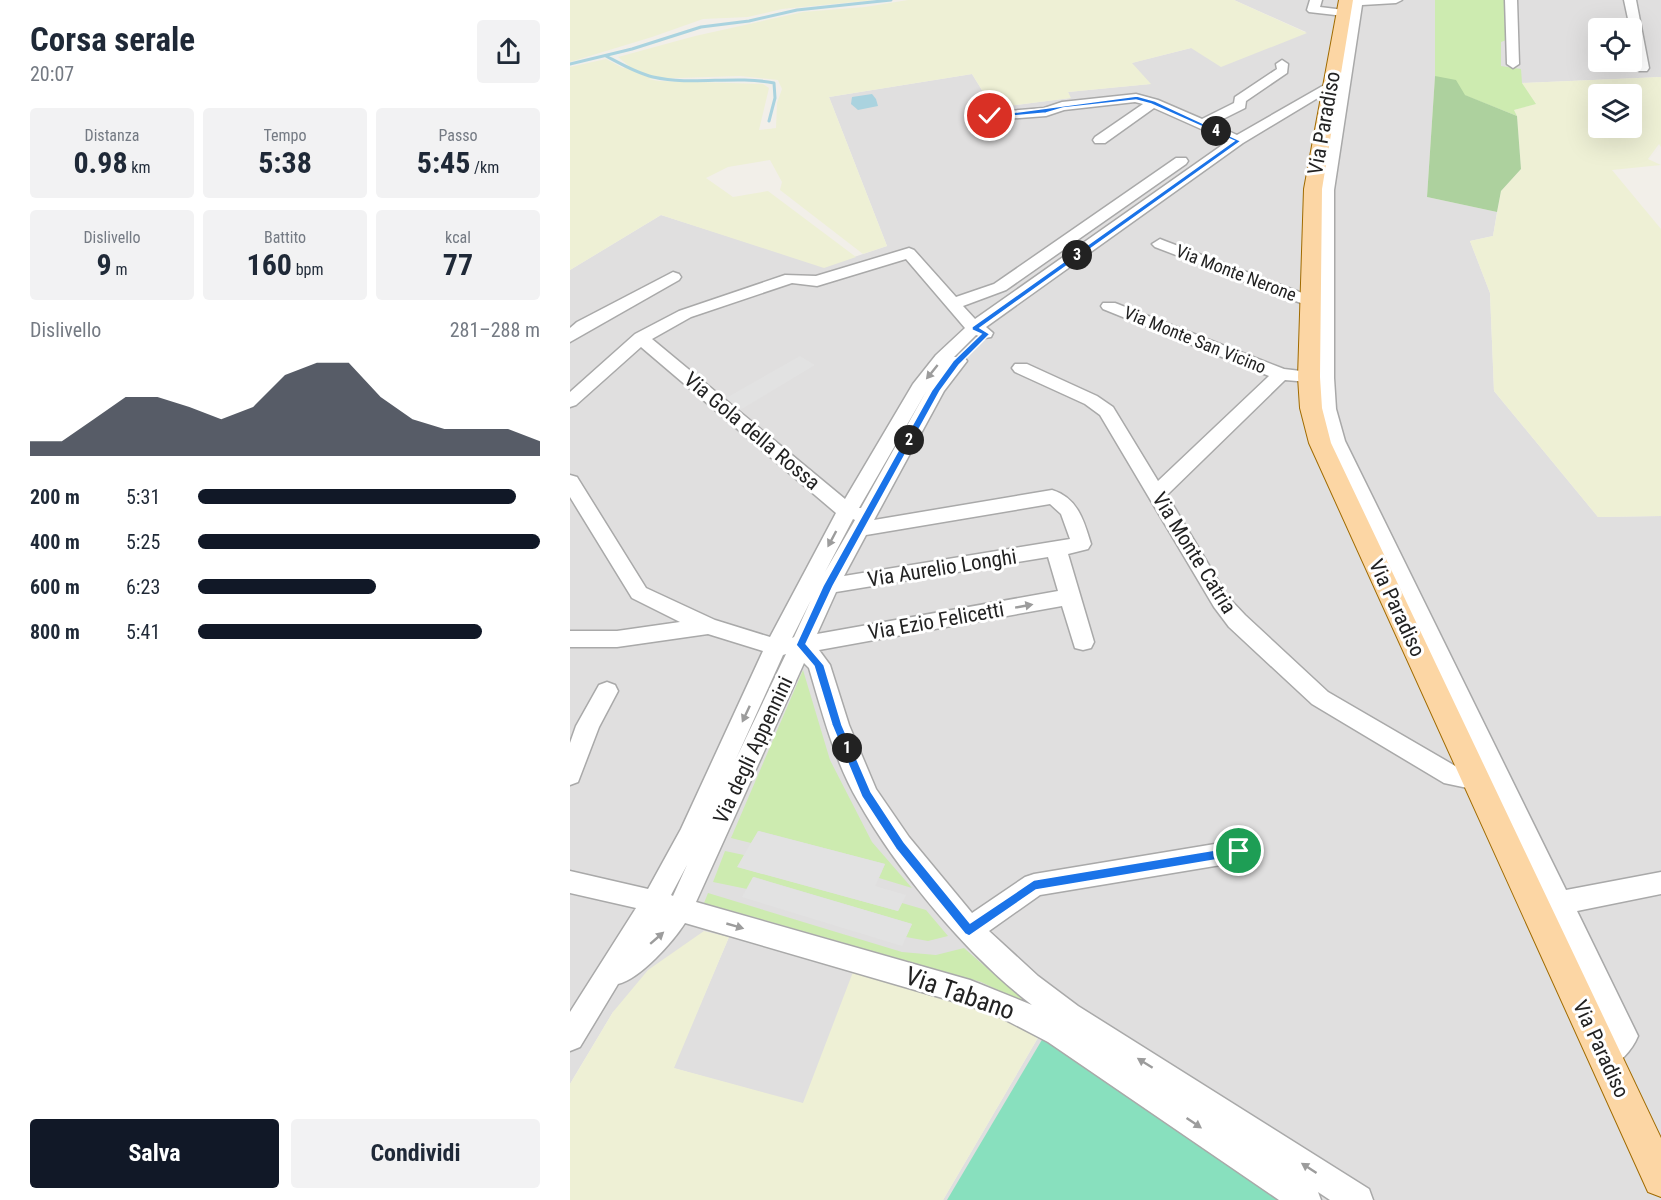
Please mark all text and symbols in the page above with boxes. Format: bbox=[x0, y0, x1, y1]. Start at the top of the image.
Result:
map controls bbox=[1588, 18, 1642, 138]
button: locate bbox=[1588, 18, 1642, 72]
text: Corsa serale bbox=[30, 20, 195, 59]
button: share bbox=[477, 20, 540, 83]
text: 20:07 bbox=[30, 62, 74, 86]
street label: Via Paradiso bbox=[1303, 69, 1345, 177]
button: layers bbox=[1588, 84, 1642, 138]
pin bbox=[964, 90, 1015, 141]
icon: check bbox=[973, 99, 1006, 132]
pin: 4 bbox=[1201, 116, 1231, 146]
text: 4 bbox=[1212, 121, 1220, 140]
text: Distanza bbox=[85, 126, 139, 145]
text: Tempo bbox=[263, 126, 307, 145]
text: Passo bbox=[438, 126, 478, 145]
text: 0.98 bbox=[73, 145, 128, 180]
text: 5:38 bbox=[258, 145, 312, 180]
text: 5:45 bbox=[417, 145, 470, 180]
text: km bbox=[128, 158, 151, 177]
text: /km bbox=[470, 158, 499, 177]
text: Dislivello bbox=[83, 228, 141, 247]
text: Battito bbox=[264, 228, 306, 247]
text: kcal bbox=[445, 228, 471, 247]
pin: 3 bbox=[1062, 240, 1092, 270]
street label: Via Monte Nerone bbox=[1173, 240, 1299, 305]
text: 3 bbox=[1073, 245, 1081, 264]
text: 9 bbox=[97, 247, 112, 282]
text: 160 bbox=[247, 247, 292, 282]
text: 77 bbox=[443, 247, 473, 282]
text: m bbox=[112, 260, 127, 279]
text: bpm bbox=[292, 260, 323, 279]
street label: Via Monte San Vicino bbox=[1121, 301, 1269, 378]
text: Dislivello bbox=[30, 318, 101, 342]
text: 281–288 m bbox=[450, 318, 540, 342]
one-way arrow bbox=[926, 364, 938, 379]
street label: Via Gola della Rossa bbox=[679, 367, 825, 495]
pin: 2 bbox=[894, 425, 924, 455]
text: 2 bbox=[905, 430, 913, 449]
text: 200 m bbox=[30, 485, 80, 509]
text: 5:31 bbox=[126, 485, 160, 509]
street label: Via Monte Catria bbox=[1147, 488, 1241, 618]
text: 400 m bbox=[30, 530, 80, 554]
text: 5:25 bbox=[126, 530, 160, 554]
one-way arrow bbox=[828, 530, 838, 548]
street label: Via Aurelio Longhi bbox=[866, 544, 1018, 592]
street label: Via Paradiso bbox=[1364, 556, 1430, 660]
text: 600 m bbox=[30, 575, 80, 599]
text: 6:23 bbox=[126, 575, 160, 599]
street label: Via Ezio Felicetti bbox=[866, 597, 1006, 645]
one-way arrow bbox=[1015, 601, 1034, 610]
text: 800 m bbox=[30, 620, 80, 644]
text: 5:41 bbox=[126, 620, 160, 644]
street label: Via degli Appennini bbox=[708, 673, 798, 827]
one-way arrow bbox=[741, 705, 750, 722]
pin: 1 bbox=[832, 733, 862, 763]
text: 1 bbox=[843, 738, 851, 757]
pin bbox=[1213, 825, 1264, 876]
icon: arrive bbox=[1222, 834, 1255, 867]
one-way arrow bbox=[726, 922, 744, 931]
one-way arrow bbox=[649, 932, 664, 945]
street label: Via Tabano bbox=[901, 960, 1019, 1026]
street label: Via Paradiso bbox=[1568, 997, 1634, 1101]
one-way arrow bbox=[1136, 1058, 1153, 1069]
one-way arrow bbox=[1185, 1118, 1202, 1129]
button: Salva bbox=[30, 1119, 279, 1188]
button: Condividi bbox=[291, 1119, 540, 1188]
one-way arrow bbox=[1301, 1163, 1317, 1174]

